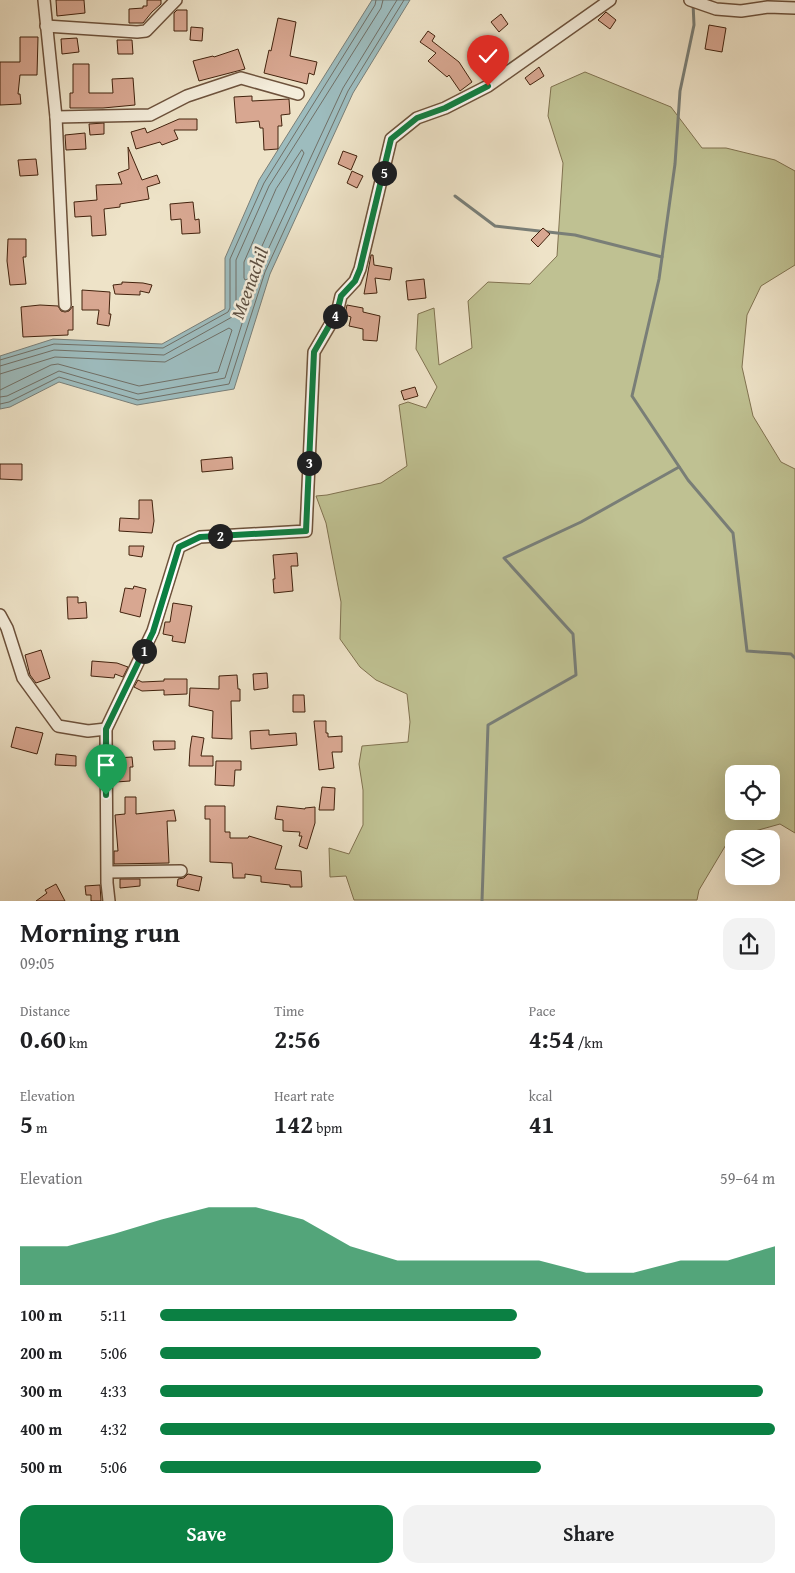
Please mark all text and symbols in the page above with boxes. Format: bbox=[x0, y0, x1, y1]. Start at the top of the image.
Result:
pin bbox=[467, 35, 509, 86]
icon: check bbox=[474, 42, 502, 70]
pin: 5 bbox=[372, 160, 396, 186]
text: 5 bbox=[381, 163, 388, 183]
water label: Meenachil bbox=[223, 243, 275, 323]
pin: 4 bbox=[322, 304, 348, 328]
text: 4 bbox=[332, 306, 339, 326]
pin: 3 bbox=[296, 450, 322, 476]
text: 3 bbox=[306, 453, 313, 473]
pin: 2 bbox=[208, 524, 232, 548]
text: 2 bbox=[217, 526, 224, 546]
pin: 1 bbox=[132, 638, 156, 664]
text: 1 bbox=[141, 641, 148, 661]
pin bbox=[85, 744, 127, 795]
icon: arrive bbox=[92, 751, 120, 779]
map controls bbox=[725, 765, 780, 885]
button: locate bbox=[725, 765, 780, 820]
button: layers bbox=[725, 830, 780, 885]
text: Morning run bbox=[20, 911, 180, 952]
button: share bbox=[723, 918, 775, 970]
text: 09:05 bbox=[20, 951, 55, 975]
text: Distance bbox=[20, 1001, 70, 1021]
text: Time bbox=[274, 1001, 304, 1021]
text: Pace bbox=[529, 1001, 556, 1021]
text: 0.60 bbox=[20, 1021, 66, 1057]
text: 2:56 bbox=[274, 1021, 320, 1057]
text: 4:54 bbox=[529, 1021, 575, 1057]
text: km bbox=[66, 1033, 88, 1053]
text: /km bbox=[575, 1033, 603, 1053]
text: Elevation bbox=[20, 1086, 75, 1106]
text: Heart rate bbox=[274, 1086, 334, 1106]
text: kcal bbox=[529, 1086, 553, 1106]
text: 5 bbox=[20, 1106, 33, 1142]
text: 142 bbox=[274, 1106, 313, 1142]
text: 41 bbox=[529, 1106, 555, 1142]
text: m bbox=[33, 1118, 47, 1138]
text: bpm bbox=[313, 1118, 343, 1138]
text: Elevation bbox=[20, 1166, 83, 1190]
text: 59–64 m bbox=[720, 1166, 775, 1190]
text: 100 m bbox=[20, 1303, 62, 1327]
text: 5:11 bbox=[100, 1303, 127, 1327]
text: 200 m bbox=[20, 1341, 62, 1365]
text: 5:06 bbox=[100, 1341, 127, 1365]
text: 300 m bbox=[20, 1379, 62, 1403]
text: 4:33 bbox=[100, 1379, 127, 1403]
text: 400 m bbox=[20, 1417, 62, 1441]
text: 4:32 bbox=[100, 1417, 127, 1441]
text: 500 m bbox=[20, 1455, 62, 1479]
text: 5:06 bbox=[100, 1455, 127, 1479]
button: Save bbox=[20, 1505, 393, 1563]
button: Share bbox=[403, 1505, 775, 1563]

